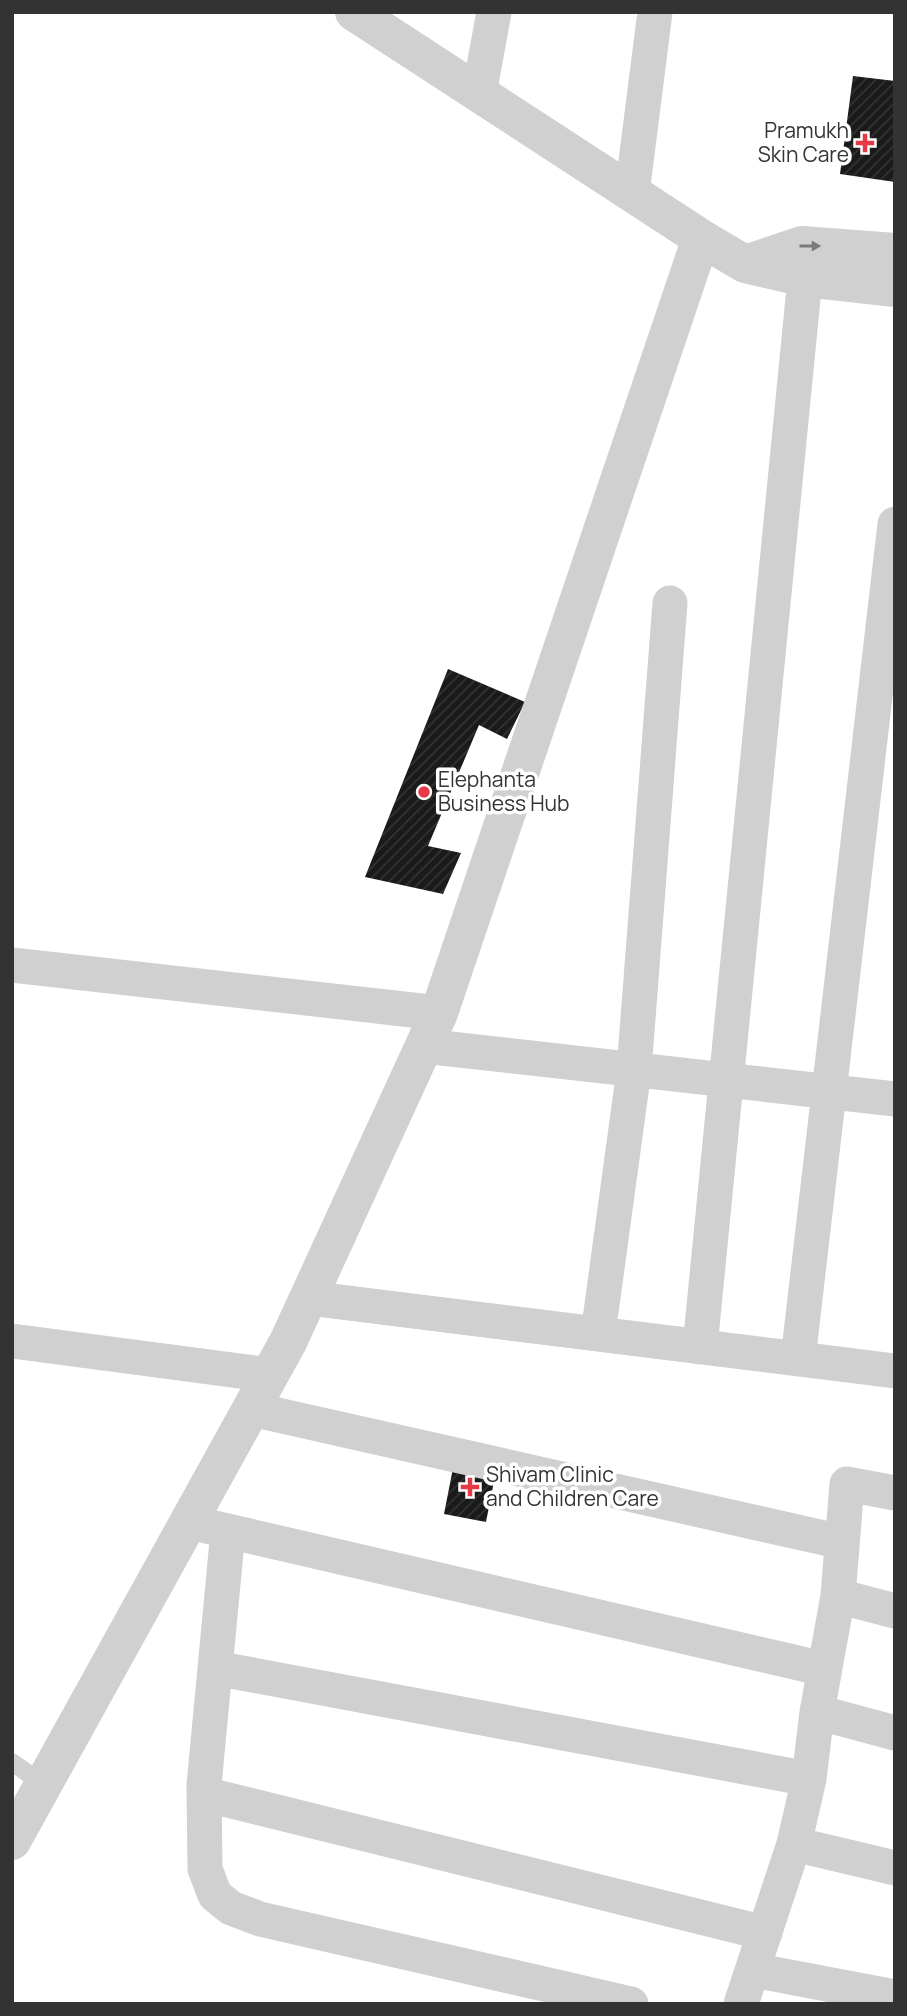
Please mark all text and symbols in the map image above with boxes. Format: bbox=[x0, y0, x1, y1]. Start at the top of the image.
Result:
place label: Pramukh Skin Care bbox=[758, 116, 849, 168]
marker: Pramukh Skin Care bbox=[855, 133, 875, 153]
one-way arrow bbox=[799, 240, 821, 252]
place label: Elephanta Business Hub bbox=[438, 765, 569, 817]
marker: Elephanta Business Hub bbox=[416, 784, 432, 800]
place label: Shivam Clinic and Children Care bbox=[486, 1460, 659, 1512]
marker: Shivam Clinic and Children Care bbox=[460, 1477, 480, 1497]

